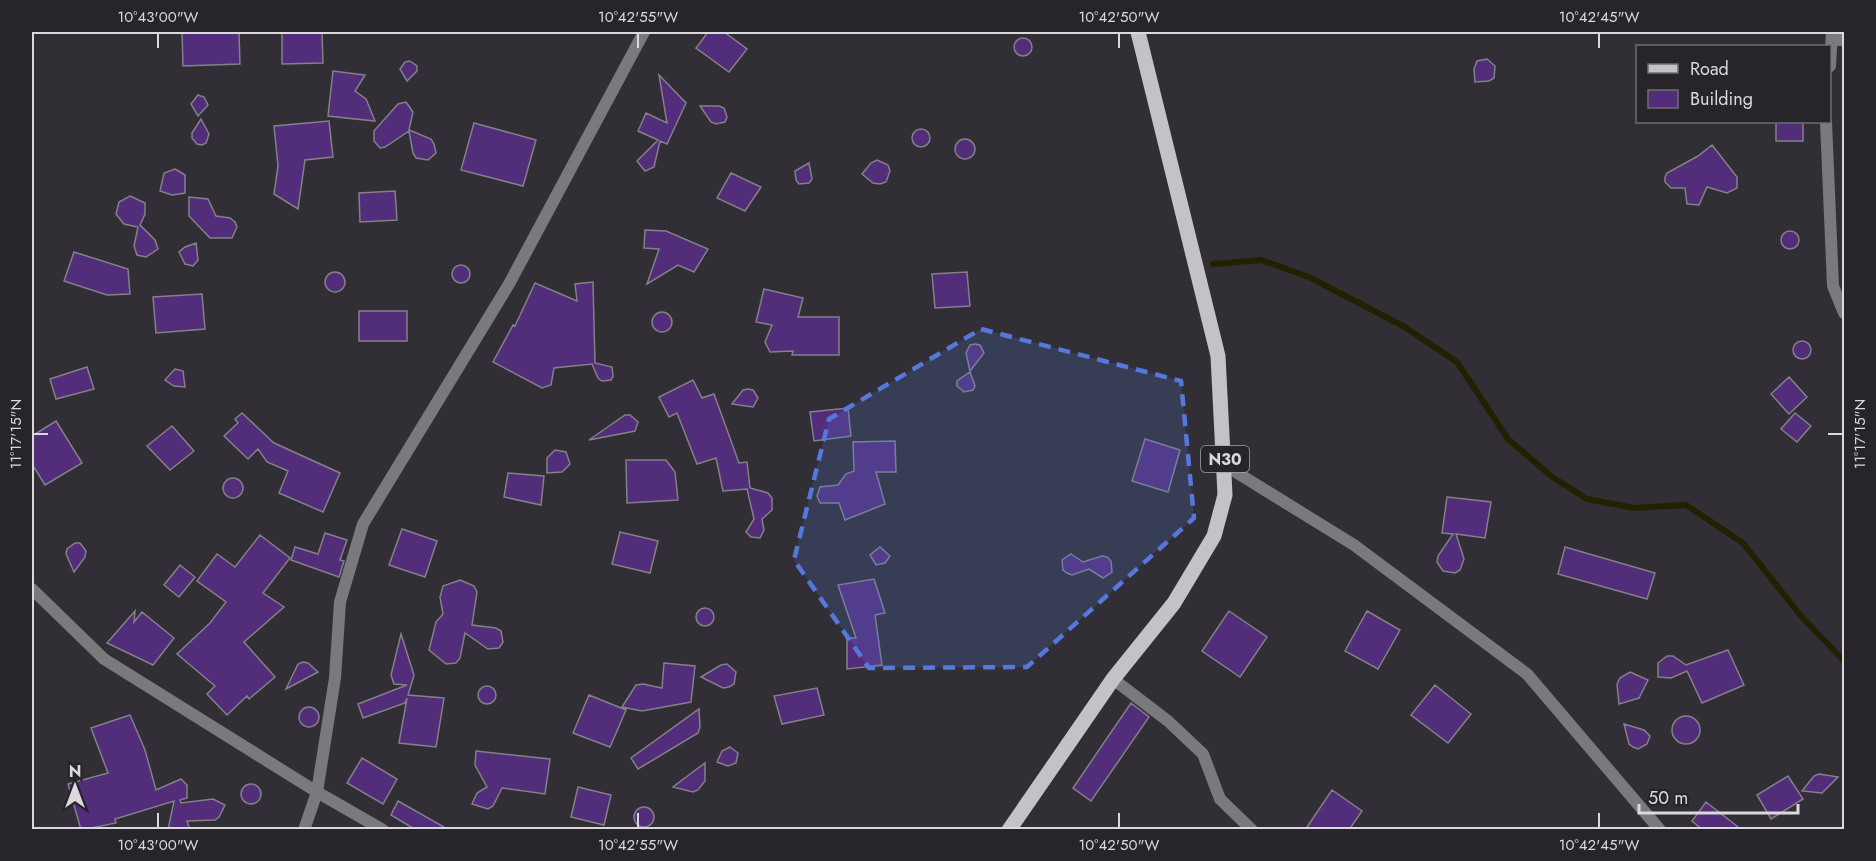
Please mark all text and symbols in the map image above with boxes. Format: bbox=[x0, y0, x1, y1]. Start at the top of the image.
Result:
text: 10°43'00"W bbox=[118, 6, 199, 28]
text: 10°42'55"W bbox=[598, 6, 678, 28]
text: 10°42'50"W bbox=[1079, 6, 1160, 28]
text: 10°42'45"W bbox=[1559, 6, 1639, 28]
legend bbox=[1636, 45, 1831, 123]
text: Road bbox=[1690, 56, 1729, 82]
text: Building bbox=[1690, 86, 1753, 112]
text: 11°17'15"N bbox=[5, 399, 27, 469]
text: 11°17'15"N bbox=[1849, 399, 1871, 469]
road number: N30 bbox=[1201, 446, 1249, 472]
north arrow bbox=[45, 756, 105, 816]
text: N bbox=[69, 760, 81, 783]
scale bar bbox=[1639, 777, 1798, 815]
text: 50 m bbox=[1648, 785, 1688, 811]
text: 10°43'00"W bbox=[118, 834, 199, 856]
text: 10°42'55"W bbox=[598, 834, 678, 856]
text: 10°42'50"W bbox=[1079, 834, 1160, 856]
text: 10°42'45"W bbox=[1559, 834, 1639, 856]

